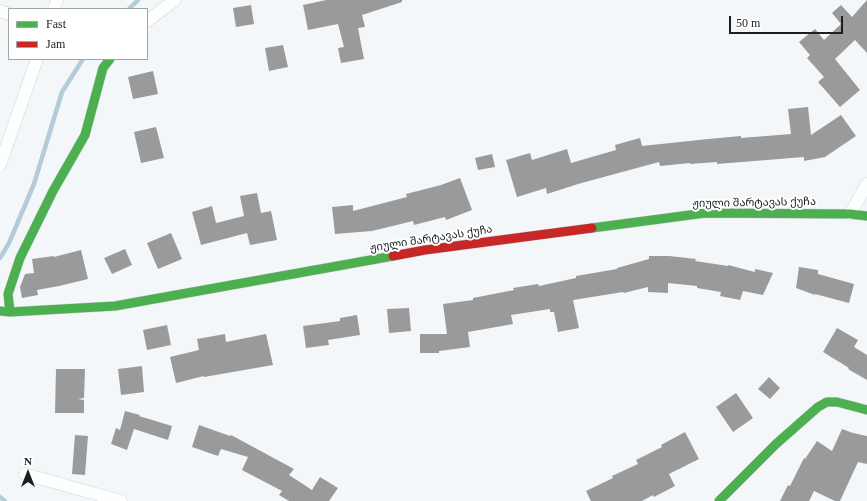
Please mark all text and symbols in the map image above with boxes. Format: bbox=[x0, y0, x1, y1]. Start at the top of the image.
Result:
legend bbox=[8, 8, 148, 60]
scale bar bbox=[731, 8, 845, 34]
text: 50 m bbox=[736, 16, 760, 30]
text: Fast bbox=[46, 17, 66, 31]
text: Jam bbox=[46, 37, 65, 51]
street label: ჟიული შარტავას ქუჩა bbox=[692, 195, 816, 211]
street label: ჟიული შარტავას ქუჩა bbox=[369, 223, 493, 255]
north arrow bbox=[8, 453, 48, 493]
text: N bbox=[24, 455, 32, 467]

